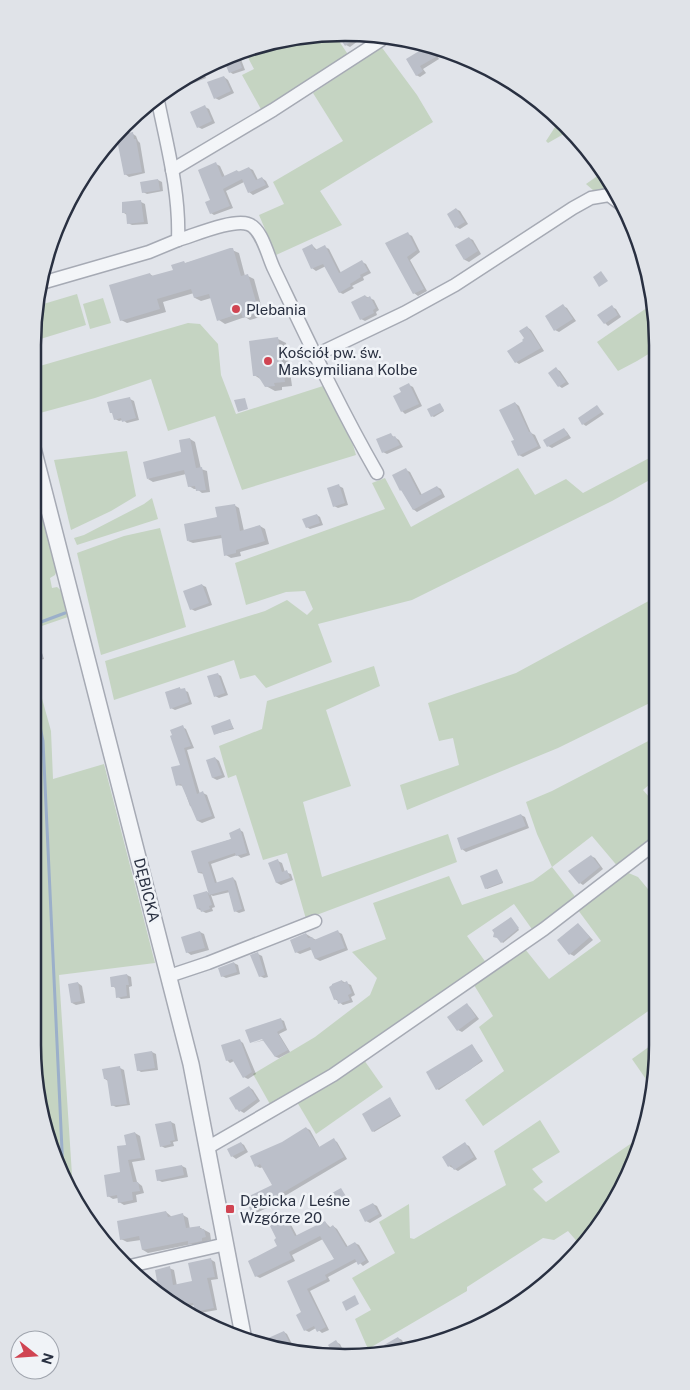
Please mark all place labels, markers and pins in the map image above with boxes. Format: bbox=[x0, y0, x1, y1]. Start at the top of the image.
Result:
place label: Plebania bbox=[246, 301, 306, 318]
marker: Plebania bbox=[230, 303, 242, 315]
place label: Kościół pw. św. Maksymiliana Kolbe bbox=[278, 344, 417, 378]
marker: Kościół pw. św. Maksymiliana Kolbe bbox=[262, 355, 274, 367]
place label: Dębicka / Leśne Wzgórze 20 bbox=[240, 1192, 350, 1226]
marker: Dębicka / Leśne Wzgórze 20 bbox=[224, 1203, 236, 1215]

